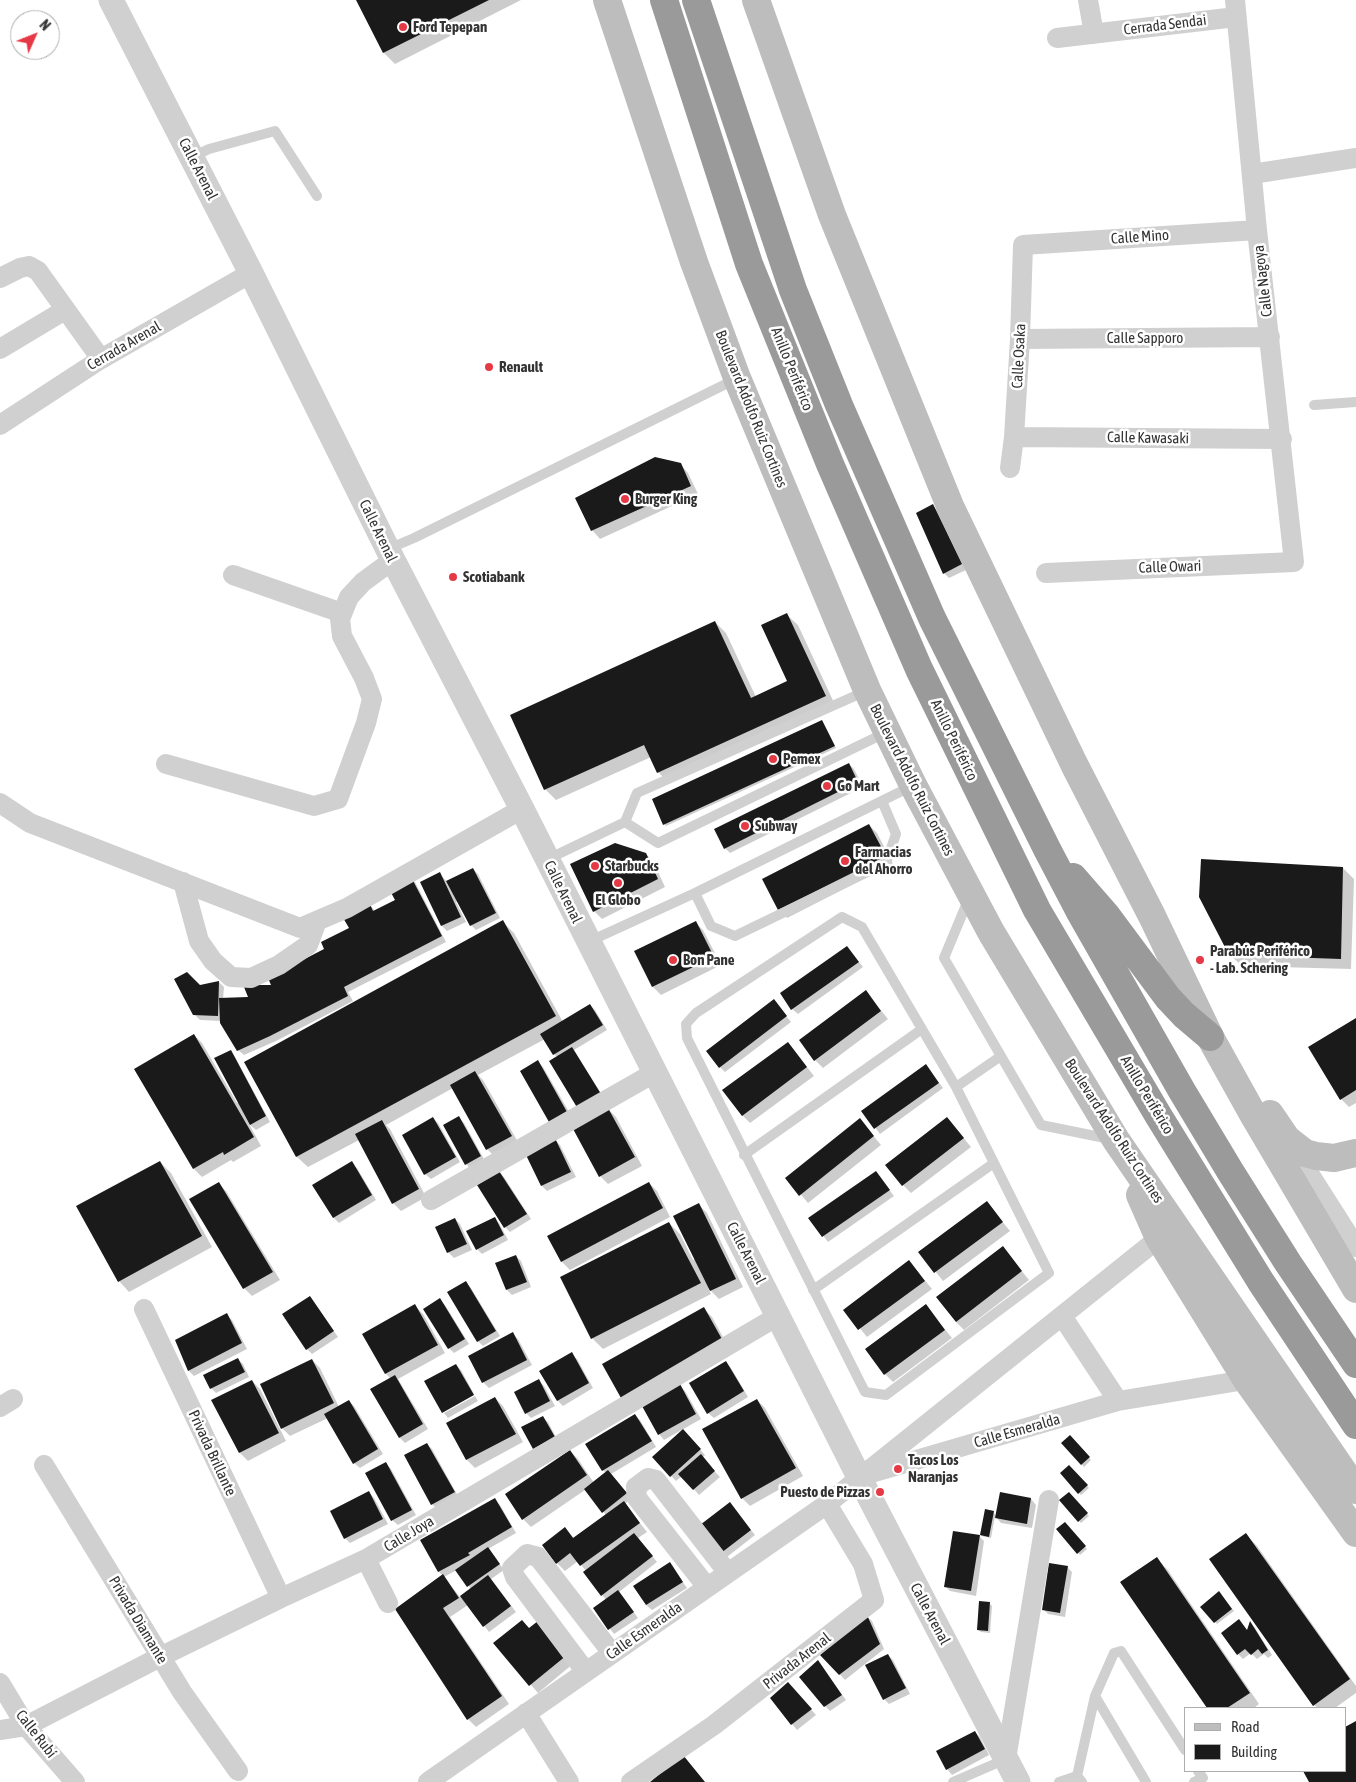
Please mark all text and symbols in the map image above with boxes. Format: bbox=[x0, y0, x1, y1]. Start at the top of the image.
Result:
north arrow bbox=[10, 10, 60, 60]
street label: Cerrada Sendai bbox=[1123, 11, 1207, 39]
text: N bbox=[36, 17, 54, 34]
place label: Ford Tepepan bbox=[413, 18, 487, 36]
marker: Ford Tepepan bbox=[397, 21, 409, 33]
street label: Calle Arenal bbox=[175, 135, 221, 203]
street label: Calle Mino bbox=[1110, 226, 1170, 248]
street label: Calle Nagoya bbox=[1250, 244, 1276, 318]
street label: Cerrada Arenal bbox=[84, 318, 164, 374]
street label: Calle Osaka bbox=[1008, 323, 1030, 389]
street label: Anillo Periférico bbox=[767, 325, 817, 413]
street label: Boulevard Adolfo Ruiz Cortines bbox=[711, 328, 791, 490]
street label: Calle Sapporo bbox=[1107, 329, 1183, 347]
place label: Renault bbox=[499, 358, 543, 376]
marker: Renault bbox=[483, 361, 495, 373]
street label: Calle Kawasaki bbox=[1107, 428, 1189, 448]
place label: Burger King bbox=[635, 490, 697, 508]
marker: Burger King bbox=[619, 493, 631, 505]
street label: Calle Arenal bbox=[355, 497, 401, 565]
street label: Calle Owari bbox=[1138, 557, 1202, 577]
place label: Scotiabank bbox=[463, 568, 525, 586]
marker: Scotiabank bbox=[447, 571, 459, 583]
street label: Anillo Periférico bbox=[927, 696, 981, 784]
street label: Boulevard Adolfo Ruiz Cortines bbox=[866, 701, 958, 859]
place label: Pemex bbox=[783, 750, 821, 768]
marker: Pemex bbox=[767, 753, 779, 765]
place label: Go Mart bbox=[837, 777, 880, 795]
marker: Go Mart bbox=[821, 780, 833, 792]
place label: Subway bbox=[755, 817, 797, 835]
marker: Subway bbox=[739, 820, 751, 832]
place label: Farmacias del Ahorro bbox=[855, 843, 913, 878]
marker: Farmacias del Ahorro bbox=[839, 855, 851, 867]
place label: Starbucks bbox=[605, 857, 659, 875]
street label: Calle Arenal bbox=[540, 858, 586, 926]
marker: Starbucks bbox=[589, 860, 601, 872]
marker: El Globo bbox=[612, 877, 624, 889]
place label: El Globo bbox=[595, 891, 641, 909]
place label: Parabús Periférico - Lab. Schering bbox=[1210, 942, 1310, 977]
place label: Bon Pane bbox=[683, 951, 735, 969]
marker: Bon Pane bbox=[667, 954, 679, 966]
marker: Parabús Periférico - Lab. Schering bbox=[1194, 954, 1206, 966]
street label: Anillo Periférico bbox=[1117, 1053, 1177, 1137]
street label: Boulevard Adolfo Ruiz Cortines bbox=[1061, 1056, 1167, 1206]
street label: Calle Arenal bbox=[723, 1219, 769, 1287]
street label: Privada Brillante bbox=[184, 1407, 240, 1499]
street label: Calle Esmeralda bbox=[972, 1410, 1062, 1452]
place label: Tacos Los Naranjas bbox=[908, 1451, 959, 1486]
marker: Tacos Los Naranjas bbox=[892, 1463, 904, 1475]
place label: Puesto de Pizzas bbox=[780, 1483, 870, 1501]
marker: Puesto de Pizzas bbox=[874, 1486, 886, 1498]
street label: Calle Joya bbox=[381, 1512, 437, 1556]
street label: Privada Diamante bbox=[105, 1573, 171, 1667]
street label: Calle Arenal bbox=[906, 1580, 954, 1648]
street label: Calle Esmeralda bbox=[603, 1598, 685, 1664]
street label: Privada Arenal bbox=[759, 1629, 835, 1693]
street label: Calle Rubí bbox=[12, 1707, 60, 1761]
legend bbox=[1184, 1707, 1346, 1772]
text: Road bbox=[1231, 1718, 1260, 1735]
text: Building bbox=[1231, 1743, 1277, 1760]

